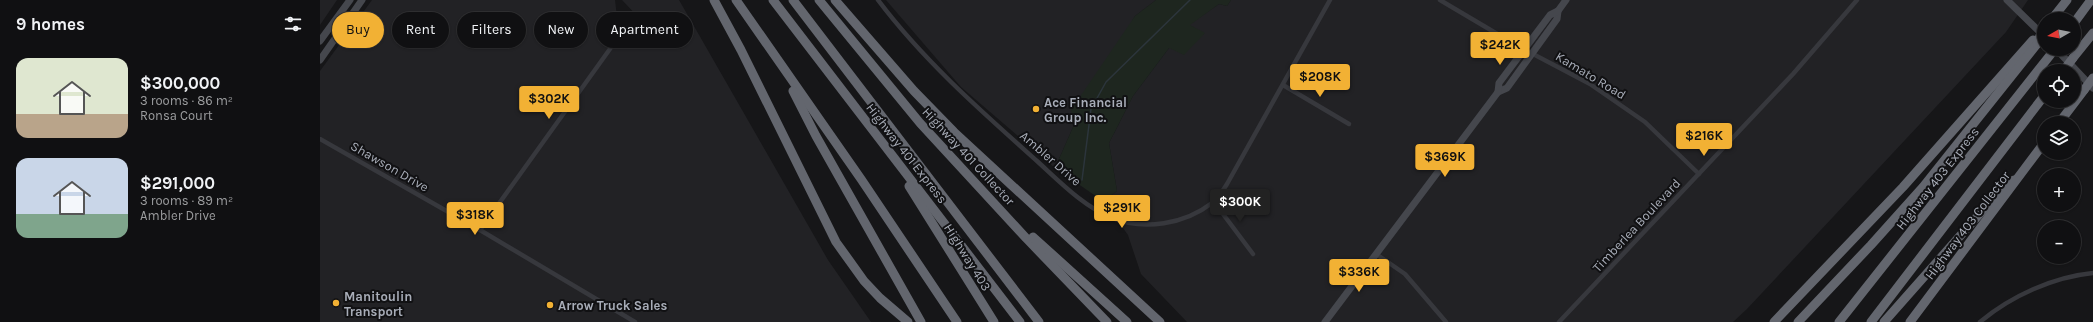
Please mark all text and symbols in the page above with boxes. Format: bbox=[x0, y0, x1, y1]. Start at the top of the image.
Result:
chip: Buy bbox=[332, 12, 384, 48]
chip: Rent bbox=[392, 12, 449, 48]
chip: Filters bbox=[457, 12, 526, 48]
chip: New bbox=[534, 12, 588, 48]
chip: Apartment bbox=[596, 12, 693, 48]
north arrow bbox=[2037, 12, 2081, 56]
map controls bbox=[2037, 12, 2081, 264]
icon: filters bbox=[282, 13, 304, 35]
text: 9 homes bbox=[16, 14, 85, 34]
pin: $242K bbox=[1472, 32, 1528, 66]
text: $242K bbox=[1480, 37, 1520, 52]
street label: Kamato Road bbox=[1553, 49, 1629, 102]
pin: $208K bbox=[1292, 64, 1348, 98]
button: locate bbox=[2037, 64, 2081, 108]
text: $208K bbox=[1299, 69, 1341, 84]
text: $300,000 bbox=[140, 73, 220, 93]
icon: home bbox=[48, 74, 96, 122]
pin: $302K bbox=[521, 86, 577, 120]
text: $302K bbox=[528, 91, 570, 106]
text: 3 rooms · 86 m² bbox=[140, 93, 233, 108]
place label: Ace Financial Group Inc. bbox=[1044, 95, 1127, 125]
street label: Highway 401 Express bbox=[863, 100, 950, 206]
street label: Highway 401 Collector bbox=[919, 104, 1018, 209]
marker: Ace Financial Group Inc. bbox=[1031, 104, 1041, 114]
text: Ronsa Court bbox=[140, 108, 213, 123]
button: layers bbox=[2037, 116, 2081, 160]
pin: $216K bbox=[1676, 123, 1732, 157]
street label: Highway 403 Express bbox=[1893, 124, 1982, 232]
street label: Ambler Drive bbox=[1017, 128, 1084, 189]
text: $216K bbox=[1685, 128, 1723, 143]
street label: Shawson Drive bbox=[348, 138, 432, 195]
pin: $369K bbox=[1417, 144, 1473, 178]
text: $369K bbox=[1424, 149, 1466, 164]
street label: Highway 403 Collector bbox=[1922, 168, 2013, 282]
button: + bbox=[2037, 168, 2081, 212]
text: $291,000 bbox=[140, 173, 215, 193]
icon: home bbox=[48, 174, 96, 222]
street label: Timberlea Boulevard bbox=[1589, 176, 1683, 275]
pin: $300K bbox=[1212, 189, 1268, 223]
text: 3 rooms · 89 m² bbox=[140, 193, 233, 208]
text: $300K bbox=[1219, 194, 1261, 209]
pin: $291K bbox=[1094, 195, 1150, 229]
text: $291K bbox=[1103, 200, 1141, 215]
pin: $318K bbox=[447, 202, 503, 236]
text: $318K bbox=[456, 207, 494, 222]
text: Ambler Drive bbox=[140, 208, 216, 223]
button: − bbox=[2037, 220, 2081, 264]
street label: Highway 403 bbox=[941, 221, 994, 294]
pin: $336K bbox=[1331, 259, 1387, 293]
text: $336K bbox=[1338, 264, 1380, 279]
place label: Manitoulin Transport bbox=[344, 289, 412, 319]
marker: Manitoulin Transport bbox=[331, 298, 341, 308]
place label: Arrow Truck Sales bbox=[558, 298, 667, 313]
marker: Arrow Truck Sales bbox=[545, 300, 555, 310]

